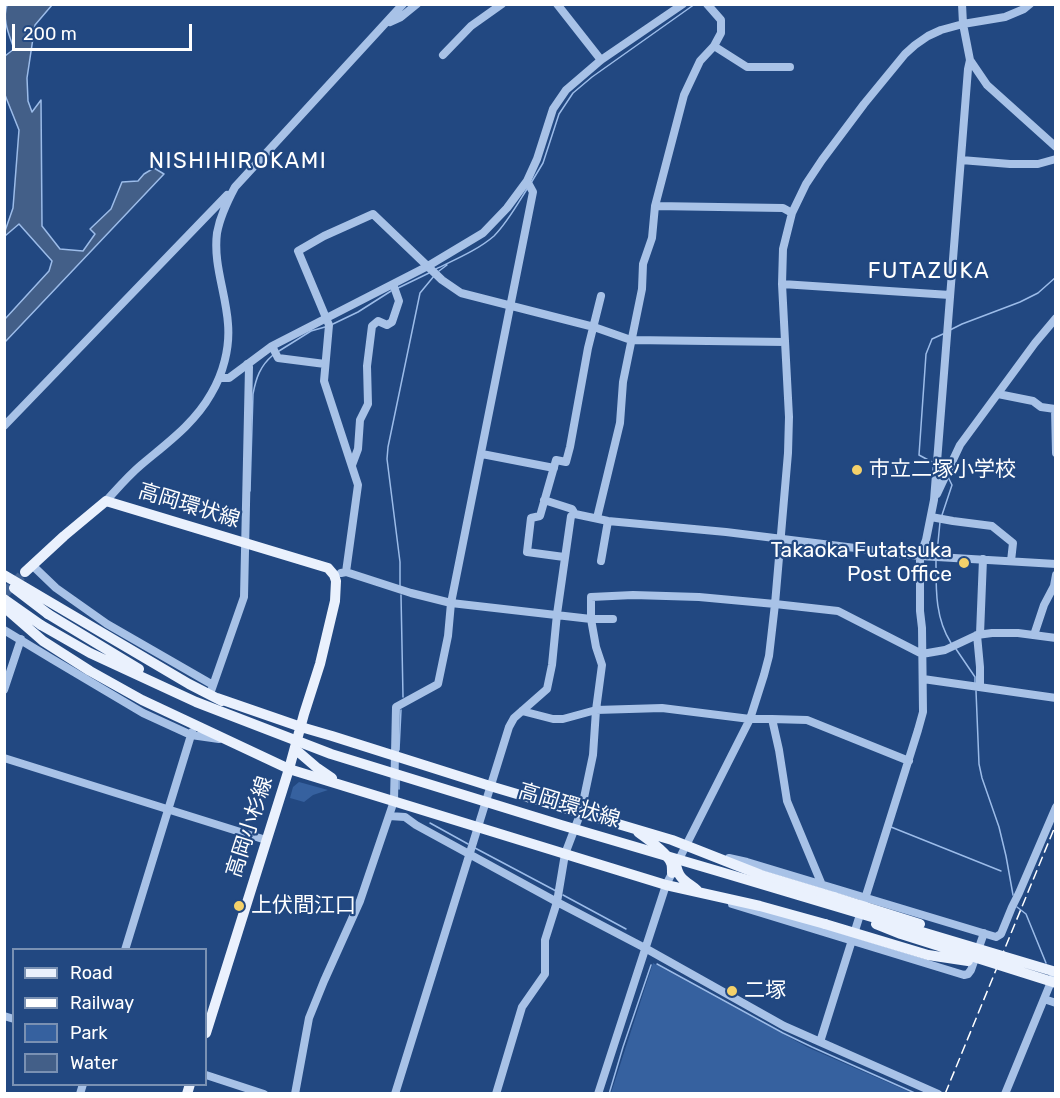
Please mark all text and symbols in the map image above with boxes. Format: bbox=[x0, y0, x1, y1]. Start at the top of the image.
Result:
scale bar bbox=[15, 12, 195, 50]
text: 200 m bbox=[23, 23, 77, 45]
district label: NISHIHIROKAMI bbox=[149, 149, 327, 175]
district label: FUTAZUKA bbox=[868, 259, 990, 285]
place label: 市立二塚小学校 bbox=[869, 457, 1016, 483]
marker: 市立二塚小学校 bbox=[850, 463, 864, 477]
street label: 高岡環状線 bbox=[135, 479, 243, 533]
place label: Takaoka Futatsuka Post Office bbox=[770, 538, 952, 588]
marker: Takaoka Futatsuka Post Office bbox=[957, 556, 971, 570]
street label: 高岡小杉線 bbox=[222, 773, 278, 881]
street label: 高岡環状線 bbox=[515, 779, 623, 833]
place label: 上伏間江口 bbox=[251, 893, 356, 919]
marker: 上伏間江口 bbox=[232, 899, 246, 913]
legend bbox=[12, 948, 207, 1086]
text: Road bbox=[70, 962, 113, 984]
place label: 二塚 bbox=[744, 978, 786, 1004]
marker: 二塚 bbox=[725, 984, 739, 998]
text: Railway bbox=[70, 992, 134, 1014]
text: Park bbox=[70, 1022, 107, 1044]
text: Water bbox=[70, 1052, 118, 1074]

